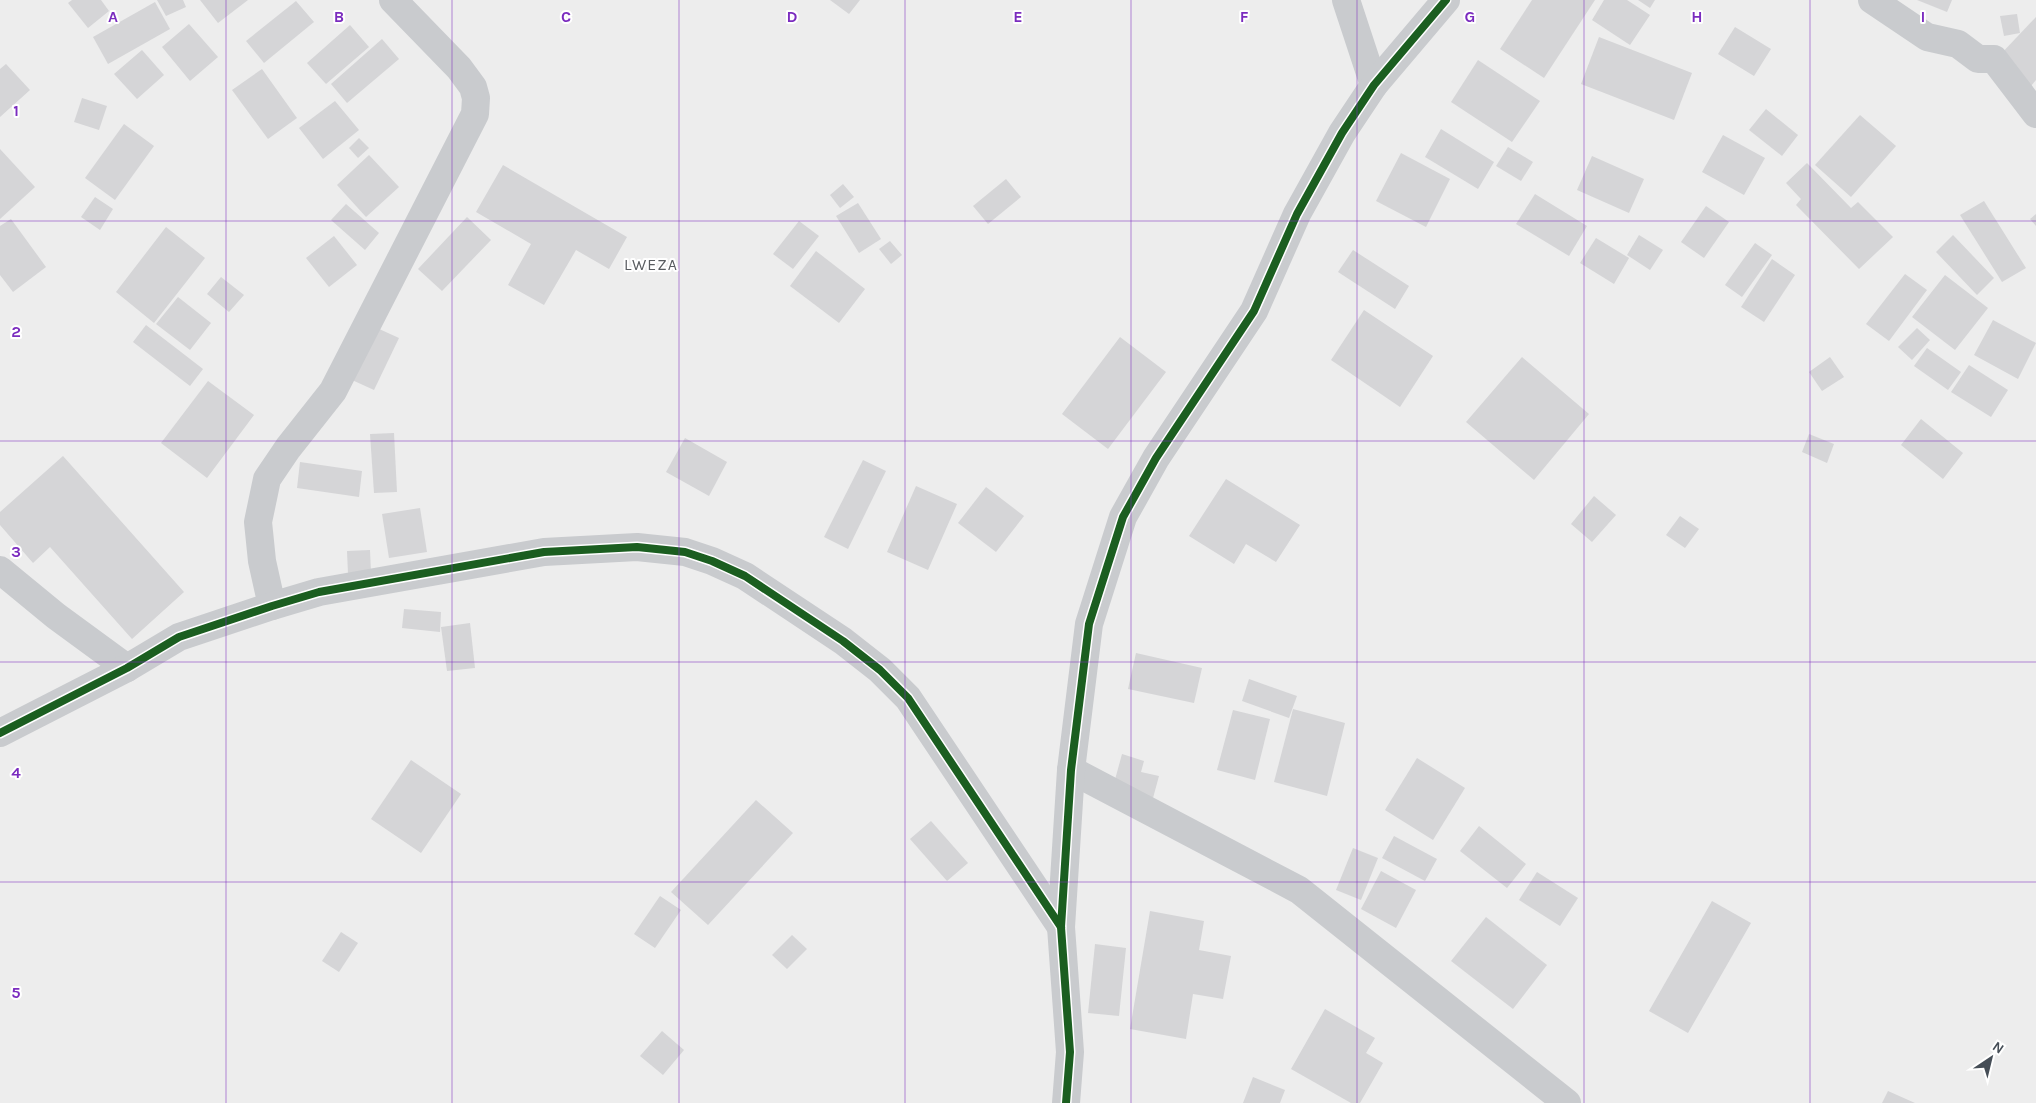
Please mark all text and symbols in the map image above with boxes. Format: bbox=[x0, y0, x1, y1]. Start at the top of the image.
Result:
text: A bbox=[108, 7, 118, 26]
text: B bbox=[334, 7, 344, 26]
text: C bbox=[561, 7, 571, 26]
text: D bbox=[787, 7, 798, 26]
text: E bbox=[1013, 7, 1023, 26]
text: F bbox=[1240, 7, 1249, 26]
text: G bbox=[1465, 7, 1475, 26]
text: H bbox=[1691, 7, 1703, 26]
text: I bbox=[1921, 7, 1925, 26]
text: 1 bbox=[13, 101, 19, 120]
district label: LWEZA bbox=[624, 255, 678, 274]
text: 2 bbox=[11, 322, 21, 341]
text: 3 bbox=[11, 542, 21, 561]
text: 4 bbox=[11, 763, 21, 782]
text: 5 bbox=[11, 983, 21, 1002]
north arrow bbox=[1966, 1033, 2016, 1083]
text: N bbox=[1989, 1038, 2007, 1058]

